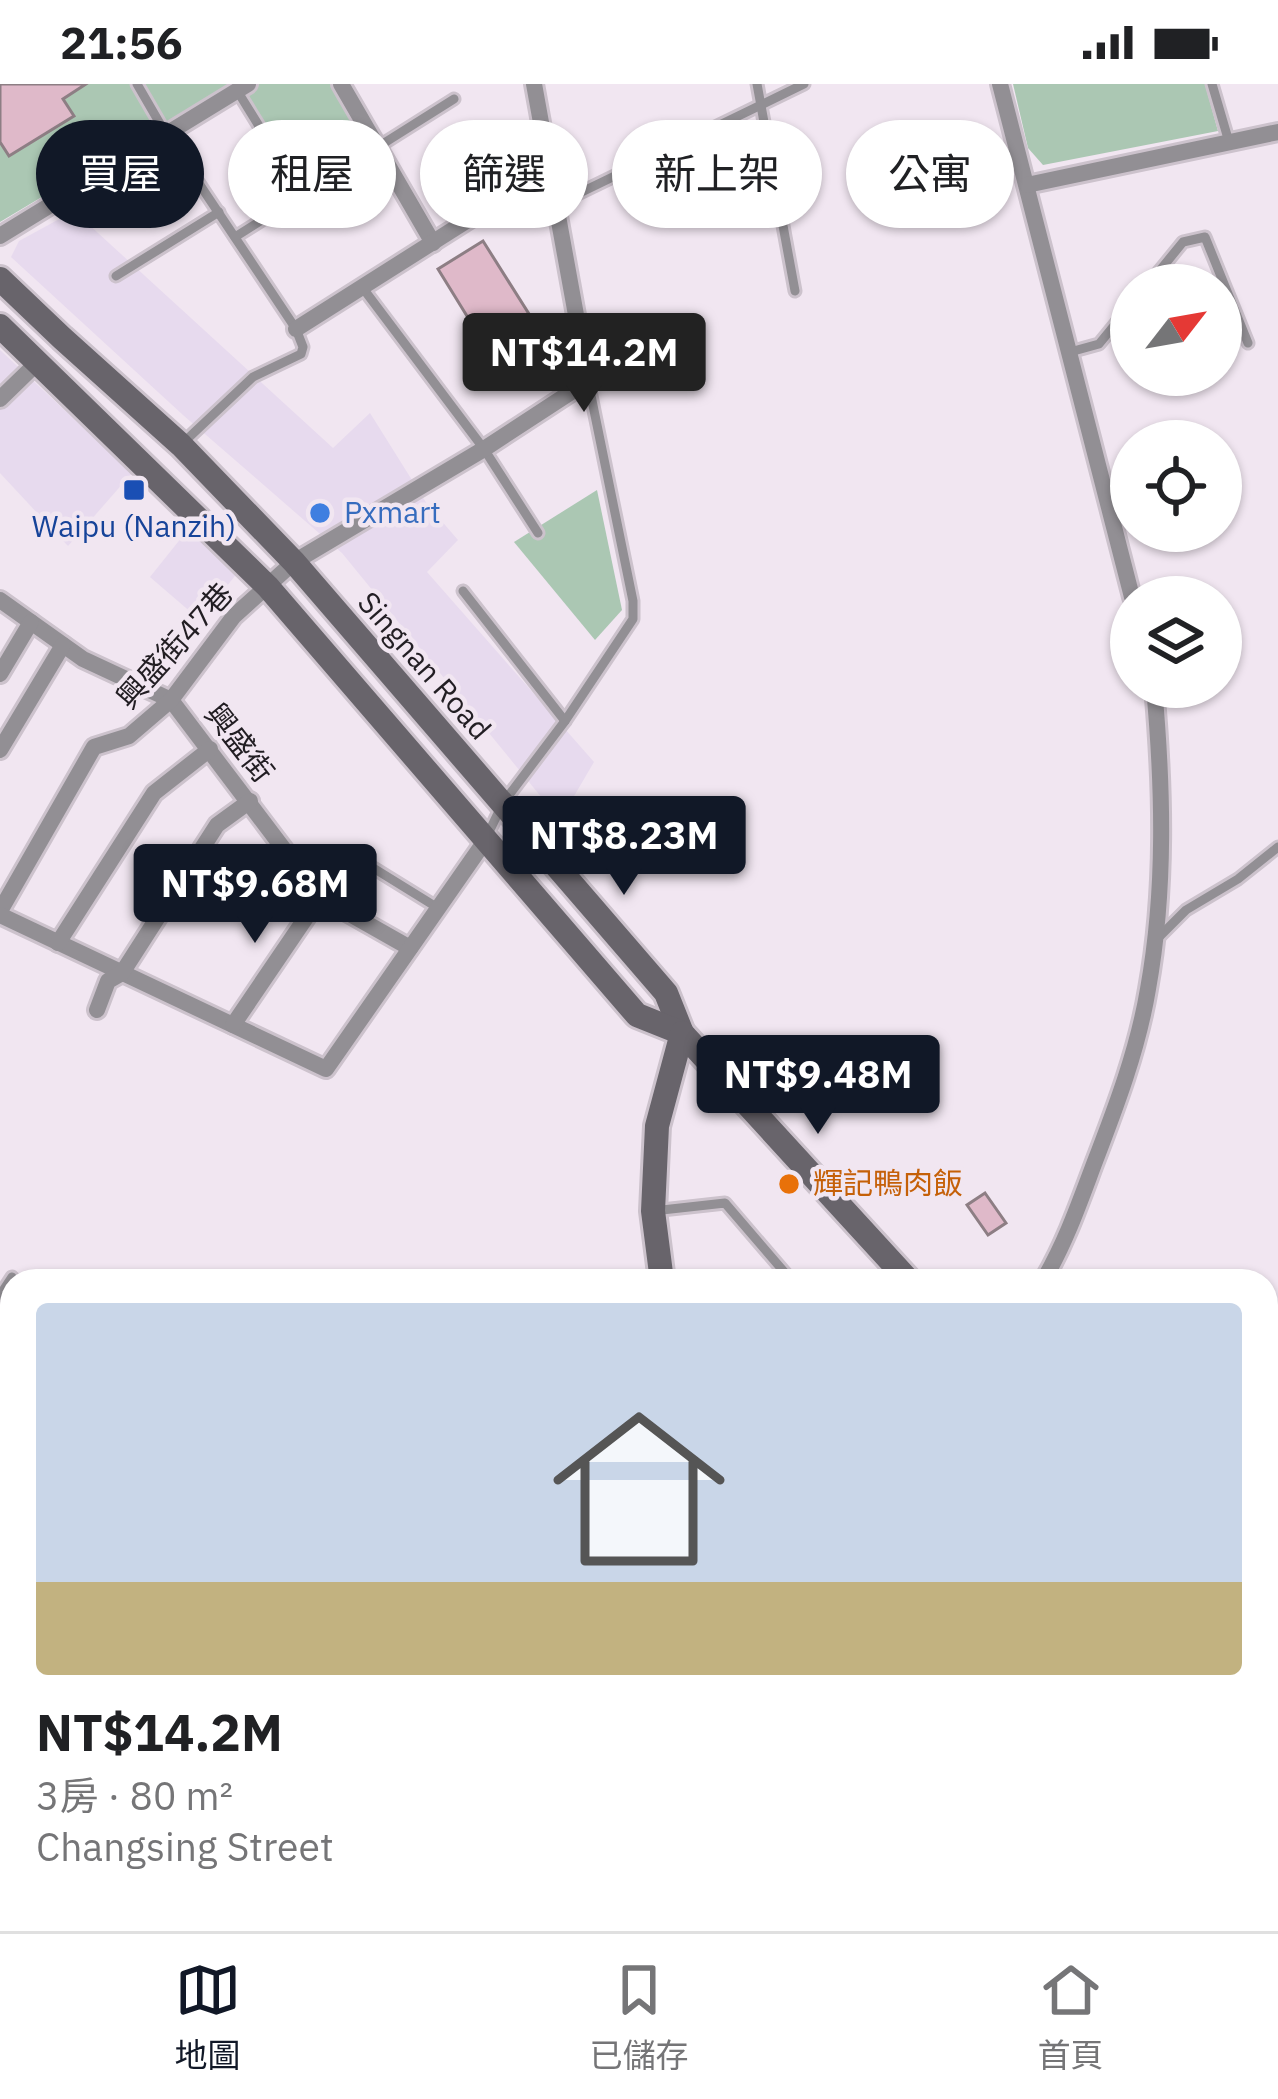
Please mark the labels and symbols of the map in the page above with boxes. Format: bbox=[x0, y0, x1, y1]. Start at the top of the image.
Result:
north arrow bbox=[1110, 264, 1242, 396]
pin: NT$14.2M bbox=[460, 313, 708, 415]
marker: Waipu (Nanzih) bbox=[121, 477, 147, 503]
place label: Pxmart bbox=[344, 492, 441, 531]
marker: Pxmart bbox=[307, 500, 333, 526]
place label: Waipu (Nanzih) bbox=[32, 506, 236, 545]
street label: 興盛街47巷 bbox=[107, 574, 241, 716]
street label: Singnan Road bbox=[350, 583, 500, 747]
street label: 興盛街 bbox=[197, 695, 283, 790]
pin: NT$8.23M bbox=[500, 796, 748, 898]
pin: NT$9.68M bbox=[131, 844, 379, 946]
pin: NT$9.48M bbox=[694, 1035, 942, 1137]
place label: 輝記鴨肉飯 bbox=[813, 1163, 963, 1202]
marker: 輝記鴨肉飯 bbox=[776, 1171, 802, 1197]

